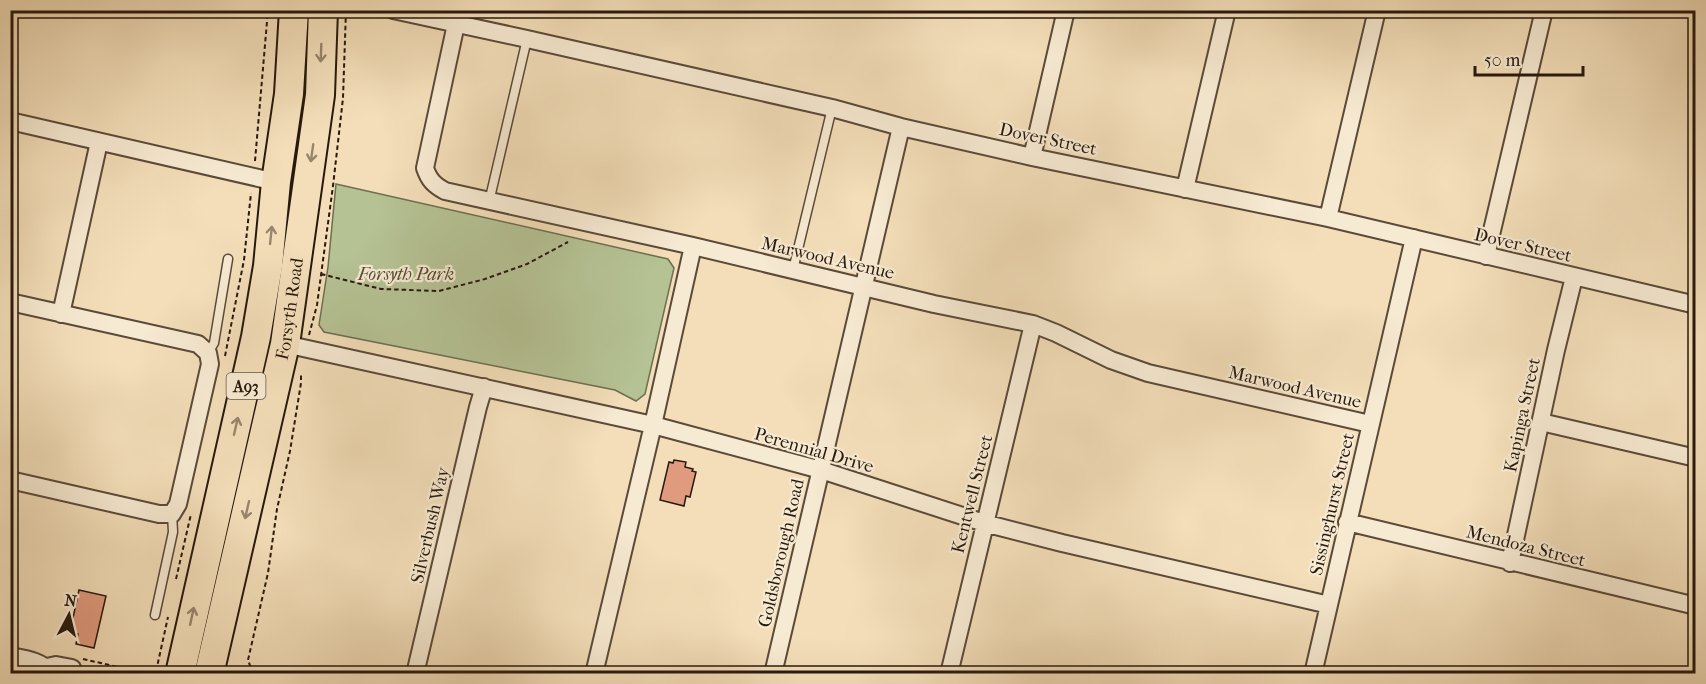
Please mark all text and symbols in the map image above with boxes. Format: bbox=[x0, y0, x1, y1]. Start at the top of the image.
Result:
scale bar bbox=[1475, 39, 1583, 77]
one-way arrow bbox=[316, 42, 327, 62]
text: 50 m bbox=[1484, 50, 1521, 71]
street label: Dover Street bbox=[997, 119, 1099, 160]
one-way arrow bbox=[307, 143, 318, 163]
street label: Dover Street bbox=[1472, 224, 1574, 267]
one-way arrow bbox=[266, 225, 277, 245]
street label: Marwood Avenue bbox=[759, 233, 896, 284]
street label: Forsyth Road bbox=[272, 256, 308, 362]
park label: Forsyth Park bbox=[357, 264, 454, 285]
street label: Kapinga Street bbox=[1500, 355, 1545, 474]
street label: Marwood Avenue bbox=[1226, 362, 1363, 413]
road number: A93 bbox=[226, 373, 266, 399]
one-way arrow bbox=[231, 417, 243, 436]
street label: Perennial Drive bbox=[752, 423, 876, 478]
street label: Sissinghurst Street bbox=[1306, 430, 1359, 577]
street label: Kentwell Street bbox=[948, 432, 998, 556]
street label: Silverbush Way bbox=[407, 464, 454, 585]
street label: Goldsborough Road bbox=[754, 477, 809, 629]
one-way arrow bbox=[241, 500, 252, 519]
street label: Mendoza Street bbox=[1464, 522, 1588, 572]
north arrow bbox=[39, 585, 99, 645]
text: N bbox=[64, 590, 79, 611]
one-way arrow bbox=[187, 607, 198, 627]

